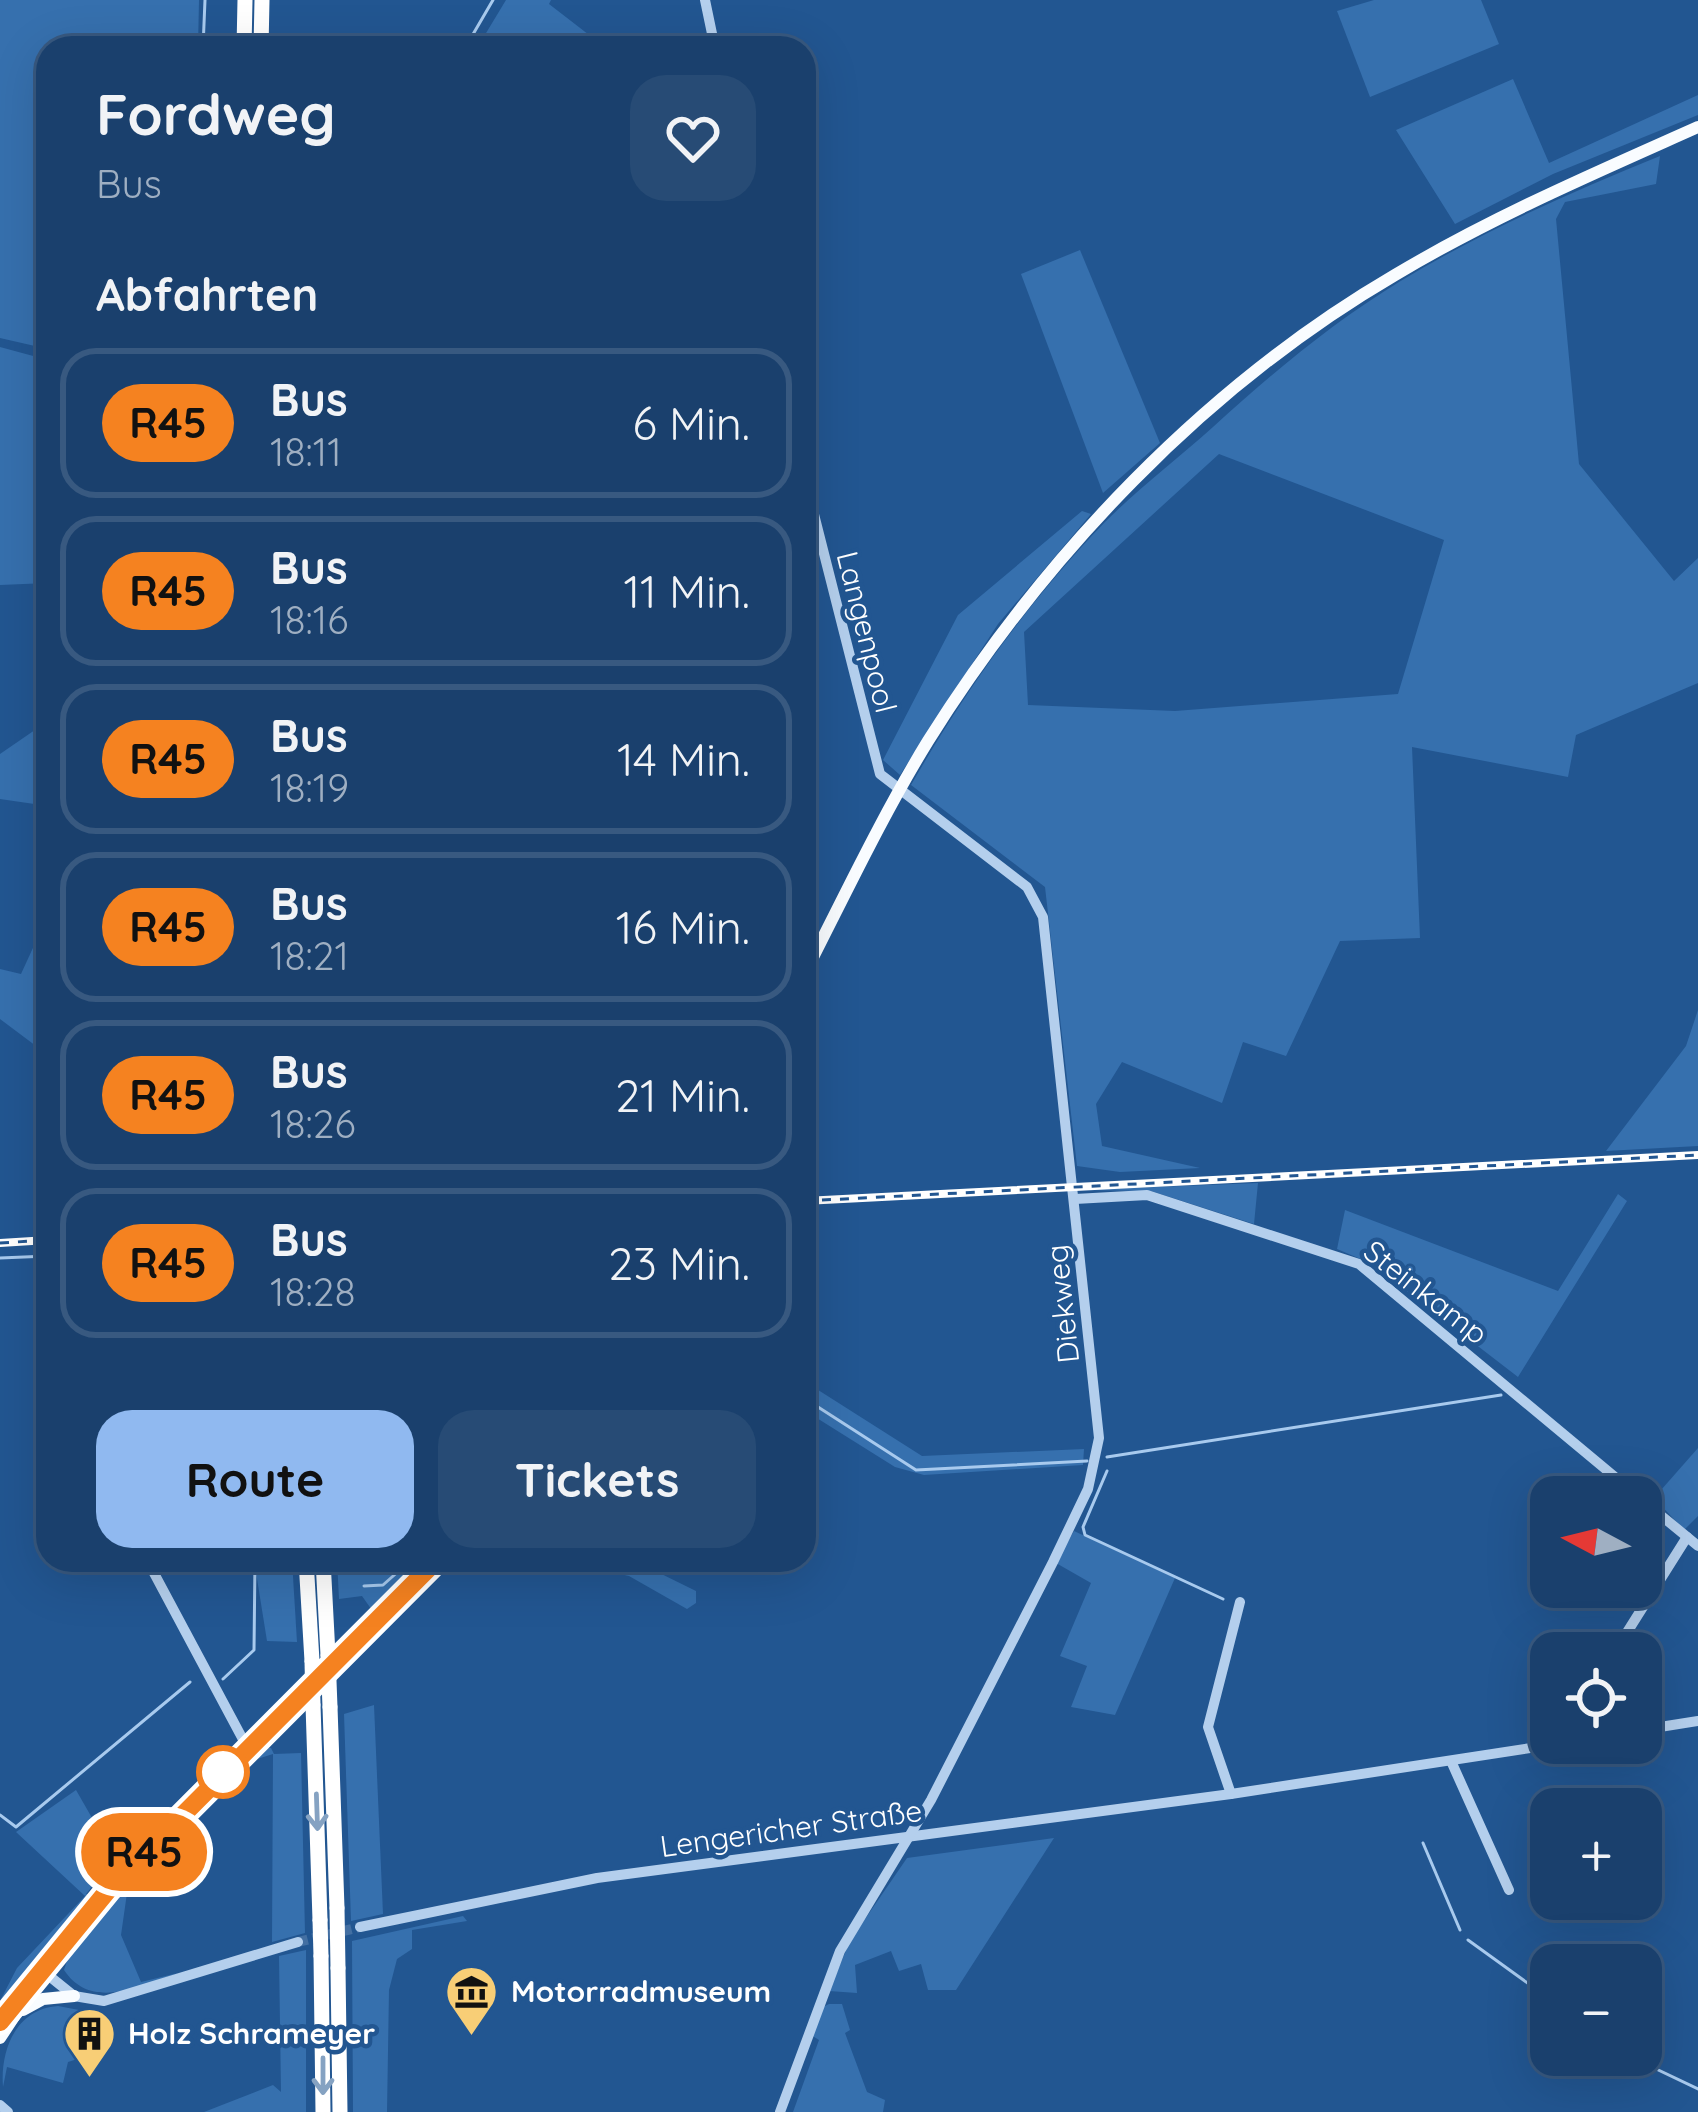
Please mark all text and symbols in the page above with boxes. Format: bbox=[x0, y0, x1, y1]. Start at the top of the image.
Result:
button: heart bbox=[630, 75, 756, 201]
text: Fordweg bbox=[96, 78, 336, 149]
text: Bus bbox=[96, 159, 162, 208]
text: Abfahrten bbox=[96, 266, 318, 322]
text: Bus bbox=[270, 371, 348, 427]
text: 6 Min. bbox=[633, 395, 750, 451]
text: R45 bbox=[129, 396, 207, 449]
text: 18:11 bbox=[270, 427, 342, 476]
text: Bus bbox=[270, 539, 348, 595]
street label: Langenpool bbox=[829, 547, 905, 717]
text: 11 Min. bbox=[623, 563, 750, 619]
text: R45 bbox=[129, 564, 207, 617]
text: 18:16 bbox=[270, 595, 348, 644]
text: Bus bbox=[270, 707, 348, 763]
text: 14 Min. bbox=[617, 731, 750, 787]
text: R45 bbox=[129, 732, 207, 785]
text: 18:19 bbox=[270, 763, 349, 812]
text: Bus bbox=[270, 875, 348, 931]
text: 16 Min. bbox=[616, 899, 750, 955]
text: R45 bbox=[129, 900, 207, 953]
text: 18:21 bbox=[270, 931, 349, 980]
text: Bus bbox=[270, 1043, 348, 1099]
text: 21 Min. bbox=[615, 1067, 750, 1123]
text: R45 bbox=[129, 1068, 207, 1121]
text: 18:26 bbox=[270, 1099, 355, 1148]
text: Bus bbox=[270, 1211, 348, 1267]
street label: Steinkamp bbox=[1356, 1232, 1496, 1352]
text: 23 Min. bbox=[608, 1235, 750, 1291]
text: R45 bbox=[129, 1236, 207, 1289]
street label: Diekweg bbox=[1037, 1243, 1087, 1365]
text: 18:28 bbox=[270, 1267, 355, 1316]
button: Route bbox=[96, 1410, 414, 1548]
button: Tickets bbox=[438, 1410, 756, 1548]
north arrow bbox=[1530, 1476, 1662, 1608]
map controls bbox=[1530, 1476, 1662, 2076]
button: locate bbox=[1530, 1632, 1662, 1764]
unlabelled marker bbox=[198, 1747, 248, 1797]
button: + bbox=[1530, 1788, 1662, 1920]
street label: Lengericher Straße bbox=[658, 1791, 924, 1865]
one-way arrow bbox=[305, 1792, 328, 1831]
line badge: R45 bbox=[75, 1813, 213, 1891]
text: R45 bbox=[105, 1825, 183, 1878]
button: − bbox=[1530, 1944, 1662, 2076]
museum icon: Motorradmuseum bbox=[444, 1963, 500, 2037]
place label: Motorradmuseum bbox=[511, 1972, 771, 2010]
building icon: Holz Schrameyer bbox=[61, 2005, 117, 2079]
place label: Holz Schrameyer bbox=[128, 2014, 375, 2052]
one-way arrow bbox=[312, 2056, 334, 2095]

